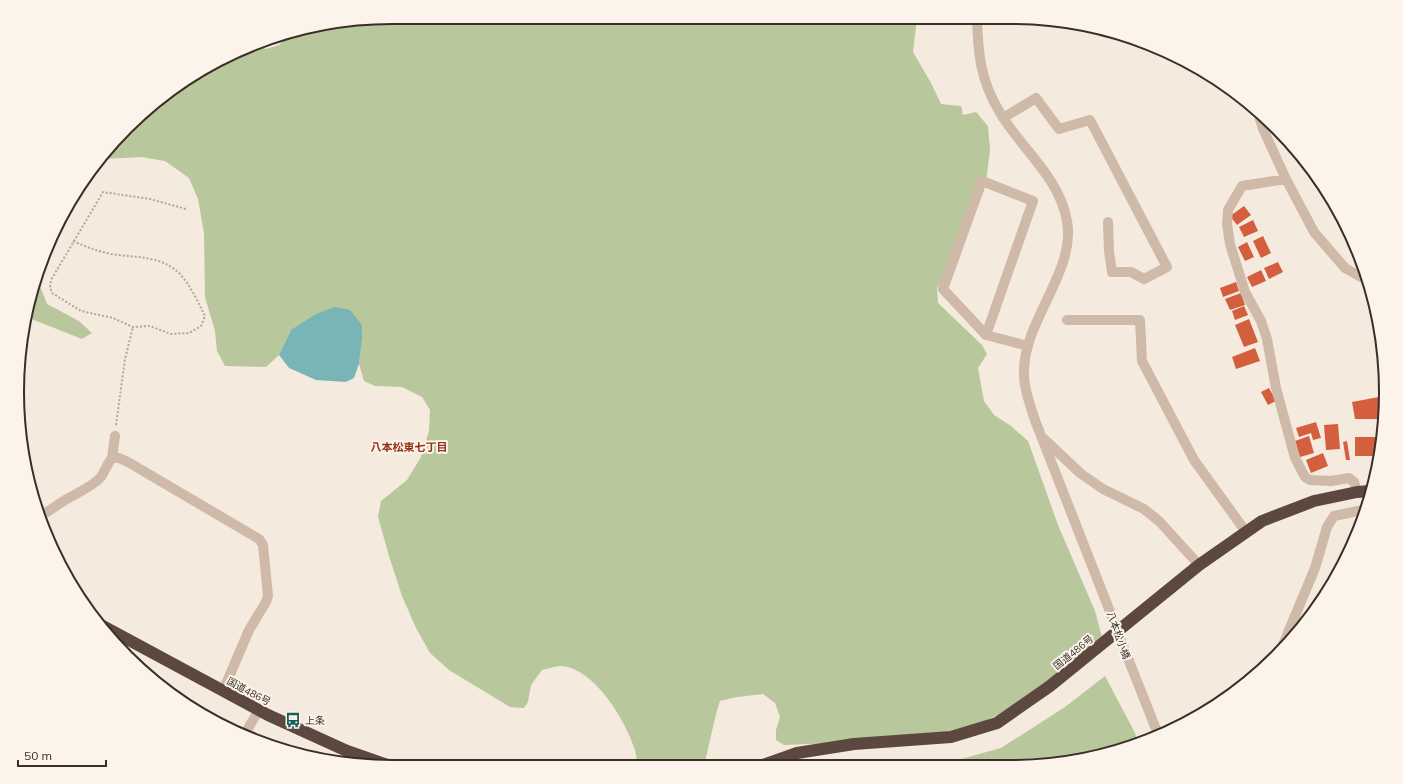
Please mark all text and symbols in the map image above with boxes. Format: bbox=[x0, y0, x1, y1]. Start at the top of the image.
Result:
district label: 八本松東七丁目 bbox=[371, 440, 448, 454]
street label: 八本松小橋 bbox=[1104, 609, 1133, 661]
street label: 国道486号 bbox=[1051, 632, 1096, 673]
street label: 国道486号 bbox=[225, 674, 273, 708]
bus stop icon: 上条 bbox=[284, 711, 302, 729]
place label: 上条 bbox=[305, 714, 325, 727]
scale bar bbox=[18, 742, 106, 768]
text: 50 m bbox=[24, 748, 52, 763]

